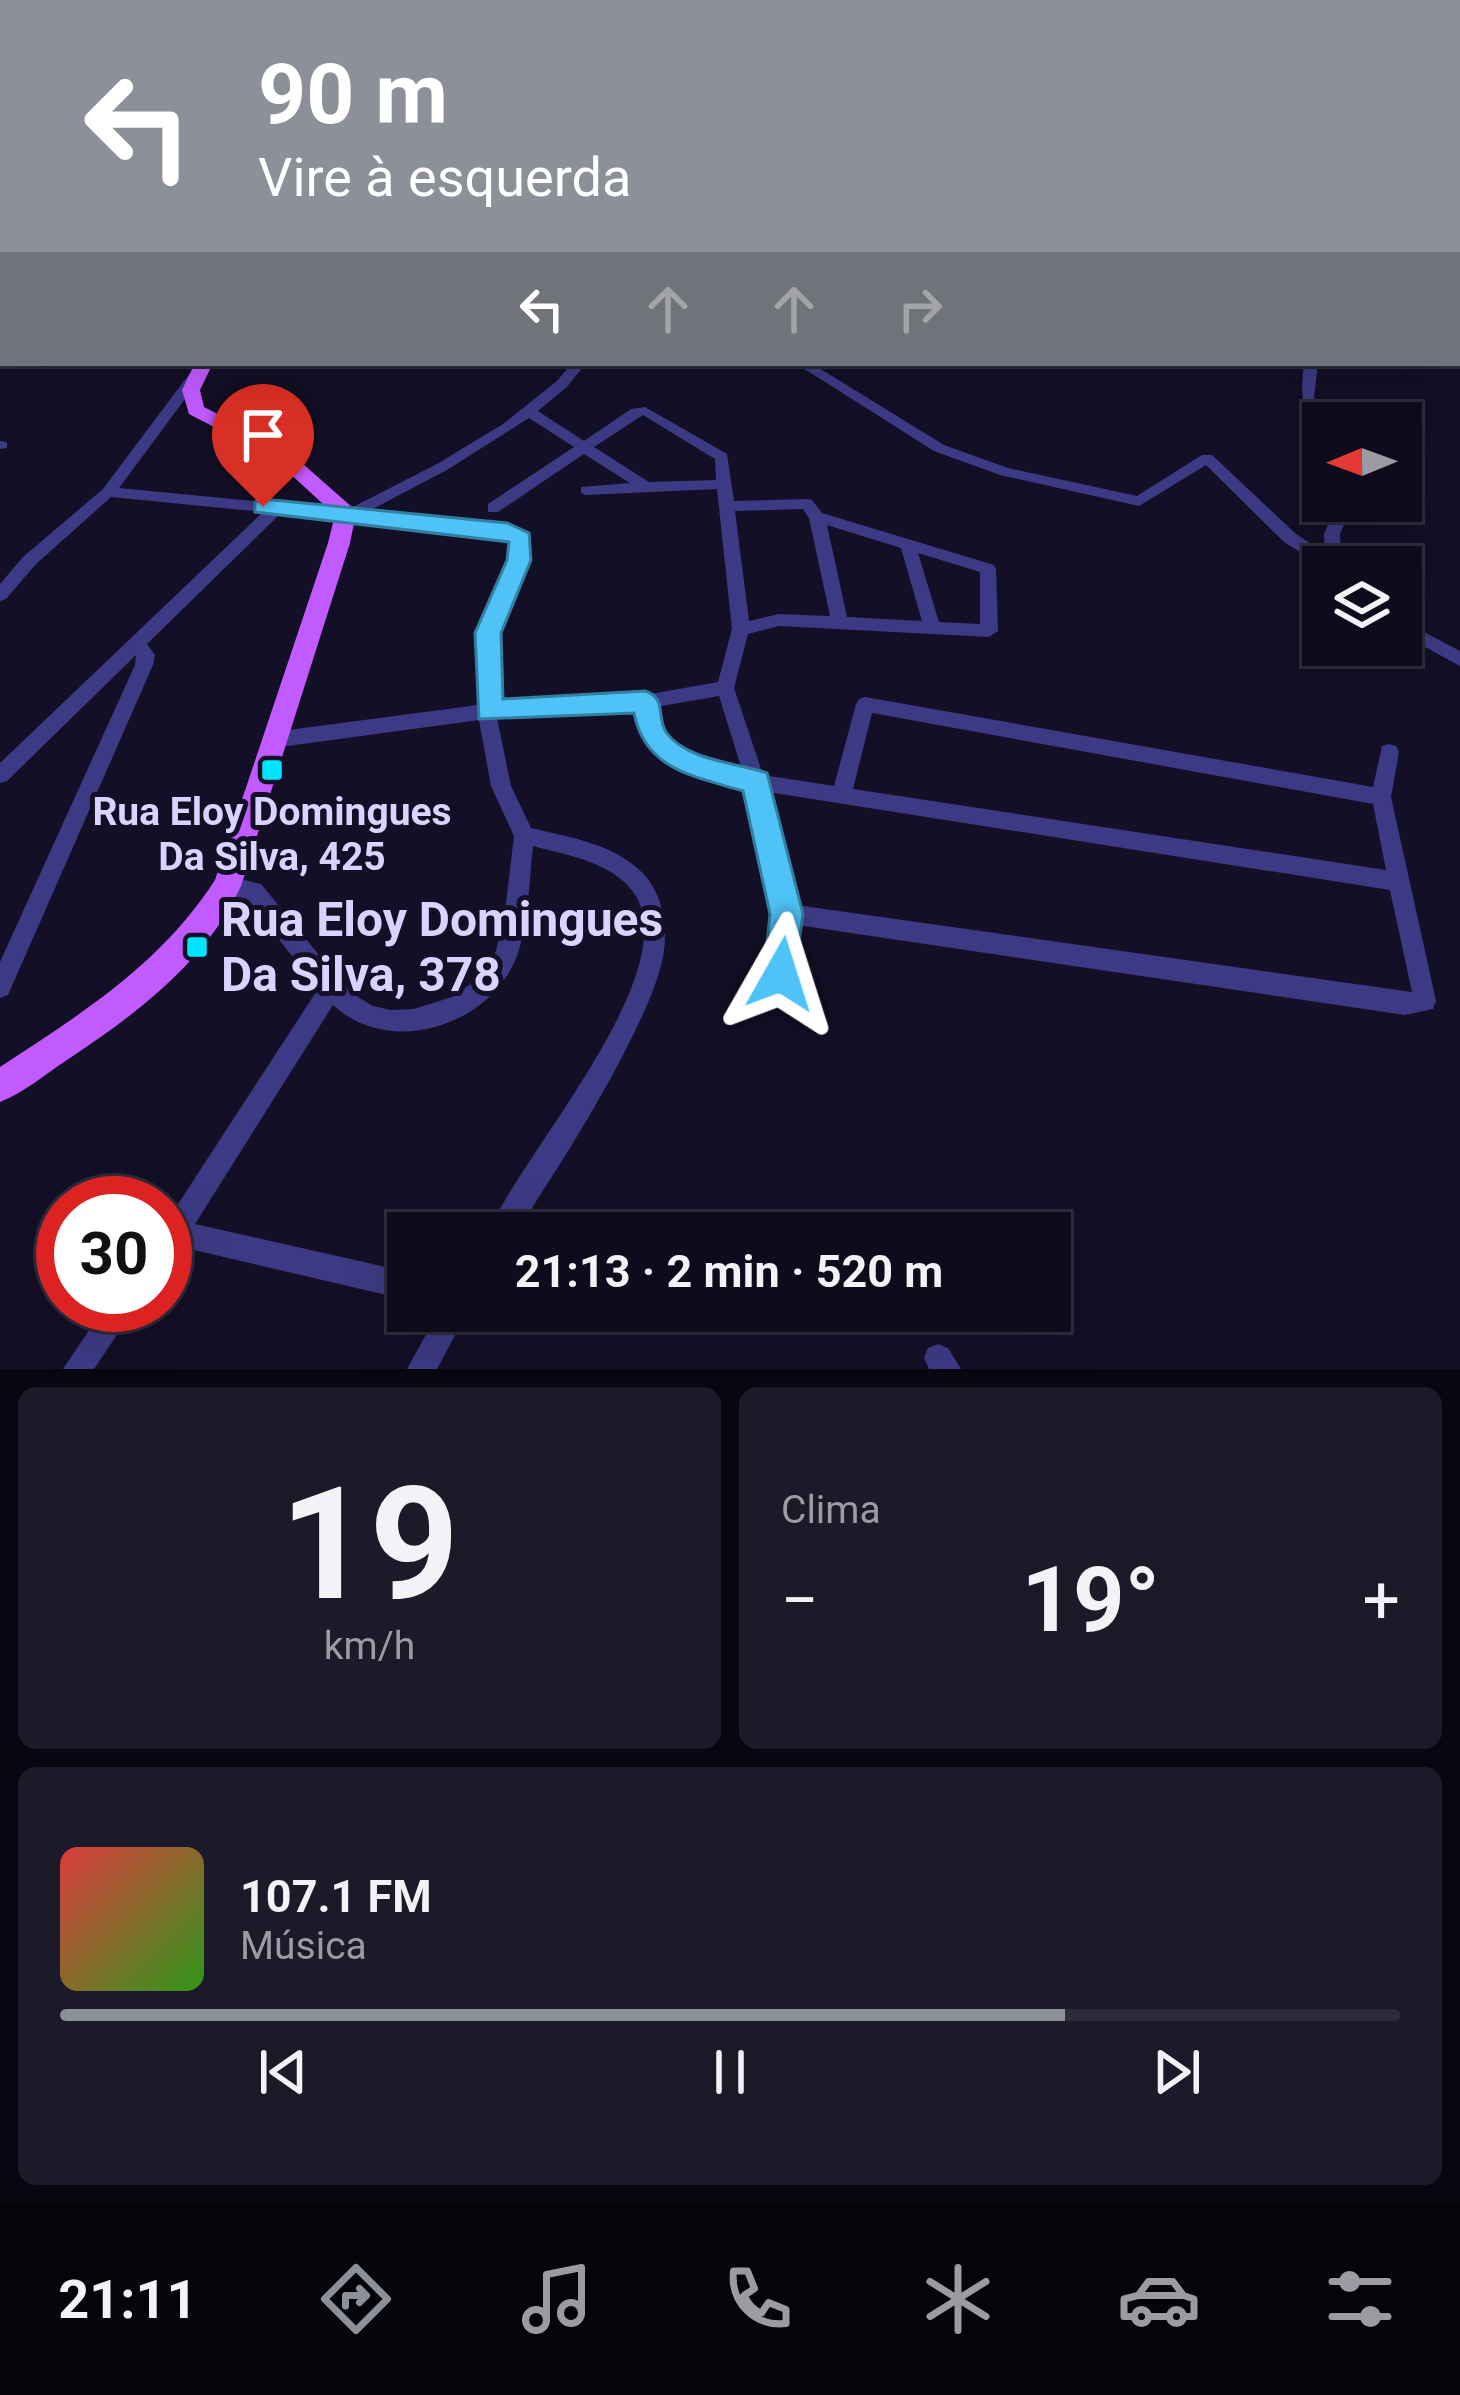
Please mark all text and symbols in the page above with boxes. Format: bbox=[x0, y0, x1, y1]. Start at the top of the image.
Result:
text: 90 m bbox=[258, 45, 448, 144]
icon: left bbox=[60, 48, 216, 204]
text: Vire à esquerda bbox=[258, 146, 631, 209]
icon: left bbox=[509, 276, 575, 342]
icon: ahead bbox=[635, 276, 701, 342]
icon: ahead bbox=[761, 276, 827, 342]
icon: right bbox=[887, 276, 953, 342]
pin bbox=[212, 384, 314, 507]
icon: arrive bbox=[230, 402, 296, 468]
north arrow bbox=[1302, 402, 1422, 522]
map controls bbox=[1302, 402, 1422, 666]
button: layers bbox=[1302, 546, 1422, 666]
marker: Rua Eloy Domingues Da Silva, 425 bbox=[259, 757, 285, 783]
place label: Rua Eloy Domingues Da Silva, 425 bbox=[92, 789, 452, 880]
place label: Rua Eloy Domingues Da Silva, 378 bbox=[221, 891, 663, 1003]
position arrow bbox=[718, 911, 844, 1037]
marker: Rua Eloy Domingues Da Silva, 378 bbox=[184, 934, 210, 960]
speed limit sign: 30 bbox=[36, 1176, 192, 1332]
text: 21:13 · 2 min · 520 m bbox=[515, 1245, 943, 1298]
text: 19 bbox=[280, 1453, 459, 1636]
text: Clima bbox=[781, 1487, 881, 1533]
text: 19° bbox=[1021, 1548, 1160, 1653]
text: − bbox=[781, 1562, 819, 1639]
text: + bbox=[1363, 1562, 1400, 1639]
text: km/h bbox=[324, 1623, 415, 1669]
text: 107.1 FM bbox=[240, 1870, 432, 1923]
text: Música bbox=[240, 1923, 367, 1969]
icon: previous bbox=[250, 2039, 316, 2105]
icon: pause bbox=[697, 2039, 763, 2105]
icon: next bbox=[1144, 2039, 1210, 2105]
icon: directions bbox=[314, 2257, 398, 2341]
icon: music bbox=[515, 2257, 599, 2341]
icon: phone bbox=[716, 2257, 800, 2341]
icon: climate bbox=[916, 2257, 1000, 2341]
icon: car bbox=[1117, 2257, 1201, 2341]
icon: filters bbox=[1318, 2257, 1402, 2341]
text: 21:11 bbox=[58, 2268, 197, 2331]

